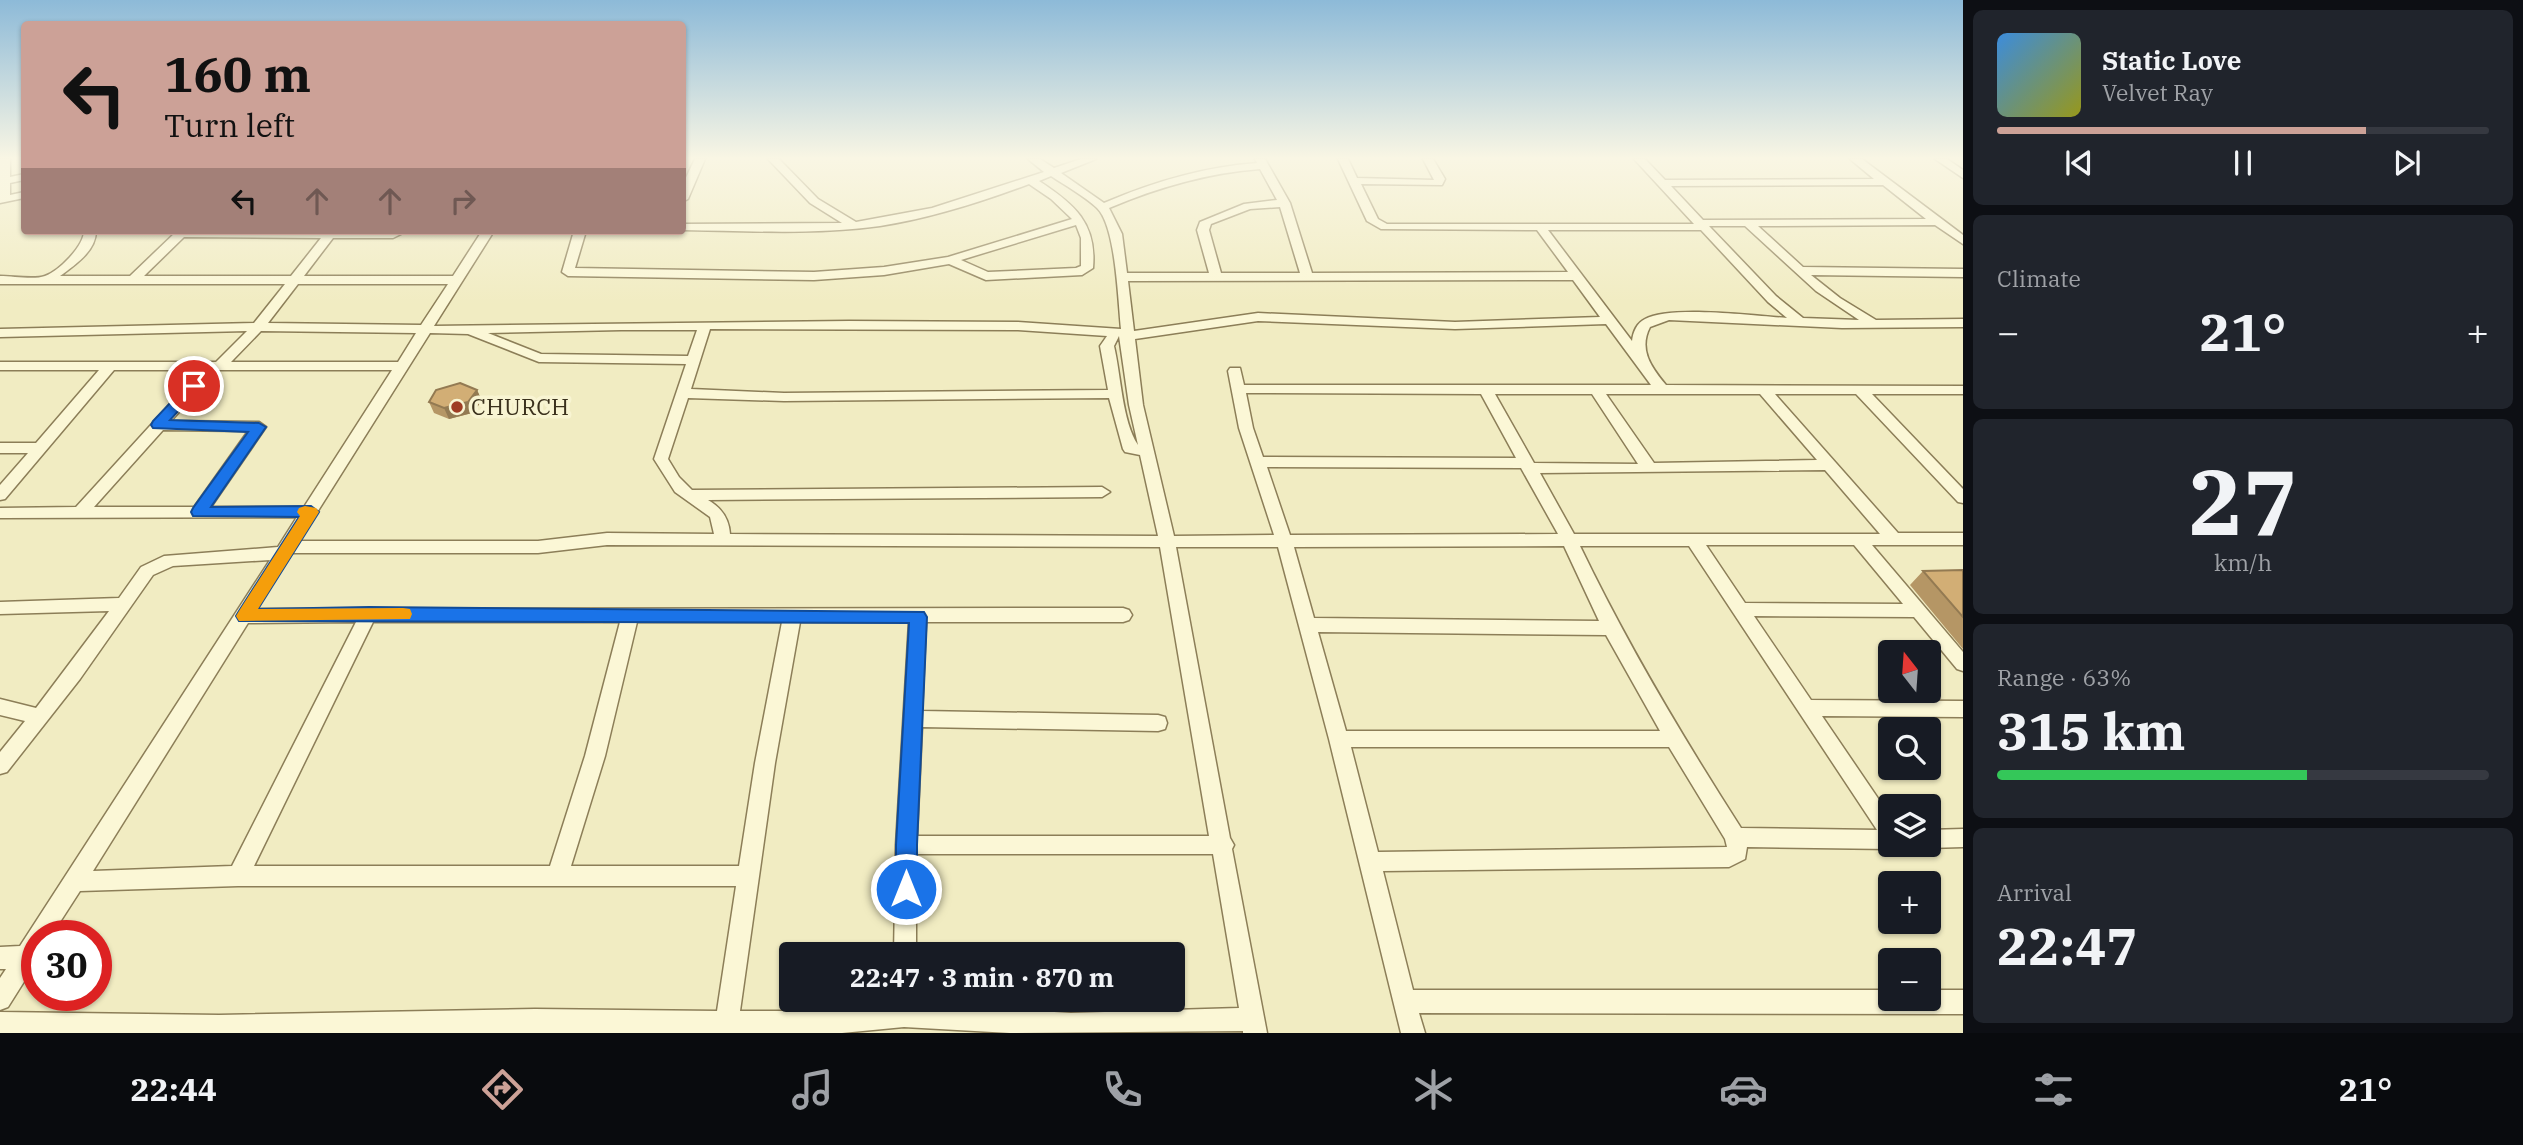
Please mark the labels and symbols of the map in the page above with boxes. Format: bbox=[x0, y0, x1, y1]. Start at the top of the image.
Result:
pin bbox=[164, 356, 224, 416]
place label: CHURCH bbox=[471, 391, 569, 421]
marker: CHURCH bbox=[449, 399, 465, 415]
north arrow bbox=[1878, 640, 1941, 704]
position arrow bbox=[869, 852, 943, 926]
speed limit sign: 30 bbox=[21, 920, 112, 1011]

